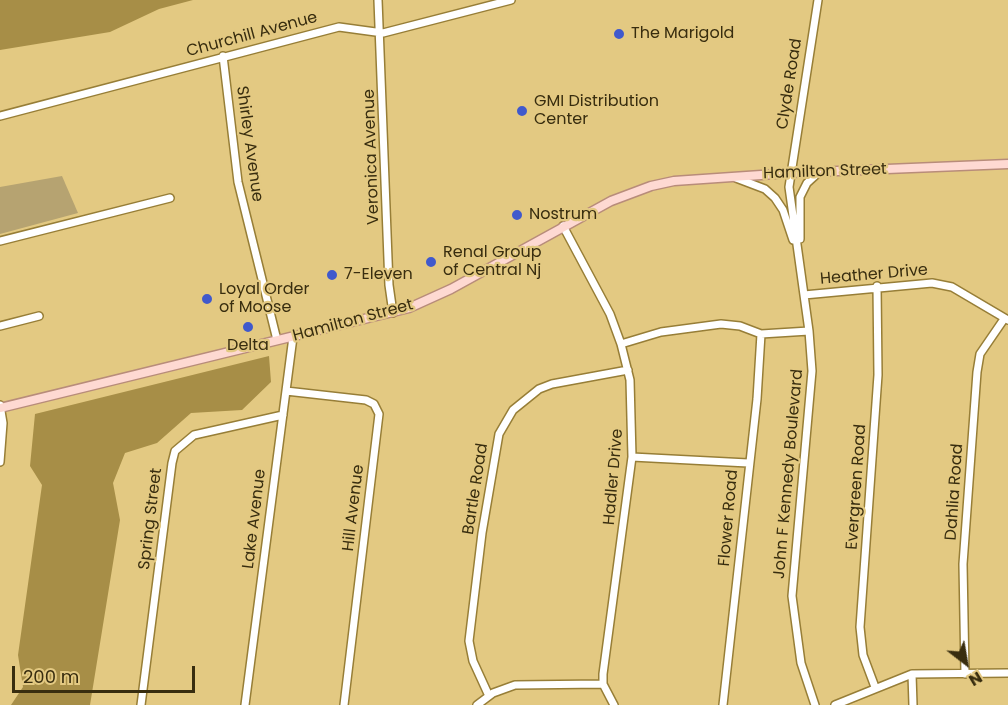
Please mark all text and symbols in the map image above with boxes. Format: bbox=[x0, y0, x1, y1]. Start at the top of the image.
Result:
street label: Churchill Avenue bbox=[184, 8, 320, 62]
place label: The Marigold bbox=[631, 24, 734, 44]
marker: The Marigold bbox=[612, 27, 626, 41]
street label: Clyde Road bbox=[773, 37, 807, 131]
street label: Shirley Avenue bbox=[231, 85, 267, 203]
street label: Veronica Avenue bbox=[360, 89, 384, 225]
place label: GMI Distribution Center bbox=[534, 92, 659, 130]
marker: GMI Distribution Center bbox=[515, 104, 529, 118]
street label: Hamilton Street bbox=[763, 160, 887, 184]
place label: Nostrum bbox=[529, 205, 597, 225]
marker: Nostrum bbox=[510, 208, 524, 222]
place label: Renal Group of Central Nj bbox=[443, 243, 542, 281]
marker: Renal Group of Central Nj bbox=[424, 255, 438, 269]
street label: Heather Drive bbox=[819, 261, 929, 289]
place label: 7-Eleven bbox=[344, 265, 413, 285]
marker: 7-Eleven bbox=[325, 268, 339, 282]
place label: Loyal Order of Moose bbox=[219, 280, 309, 318]
marker: Loyal Order of Moose bbox=[200, 292, 214, 306]
street label: Hamilton Street bbox=[291, 296, 415, 346]
marker: Delta bbox=[241, 320, 255, 334]
place label: Delta bbox=[227, 336, 269, 356]
street label: John F Kennedy Boulevard bbox=[770, 368, 808, 580]
street label: Evergreen Road bbox=[843, 424, 871, 550]
street label: Hadler Drive bbox=[600, 428, 628, 526]
street label: Bartle Road bbox=[459, 442, 493, 536]
street label: Dahlia Road bbox=[942, 443, 968, 541]
street label: Hill Avenue bbox=[339, 464, 369, 552]
street label: Spring Street bbox=[135, 467, 167, 571]
street label: Lake Avenue bbox=[239, 468, 271, 570]
street label: Flower Road bbox=[715, 469, 743, 567]
north arrow bbox=[936, 633, 996, 693]
scale bar bbox=[15, 654, 198, 692]
text: 200 m bbox=[23, 664, 79, 689]
text: N bbox=[964, 666, 987, 692]

